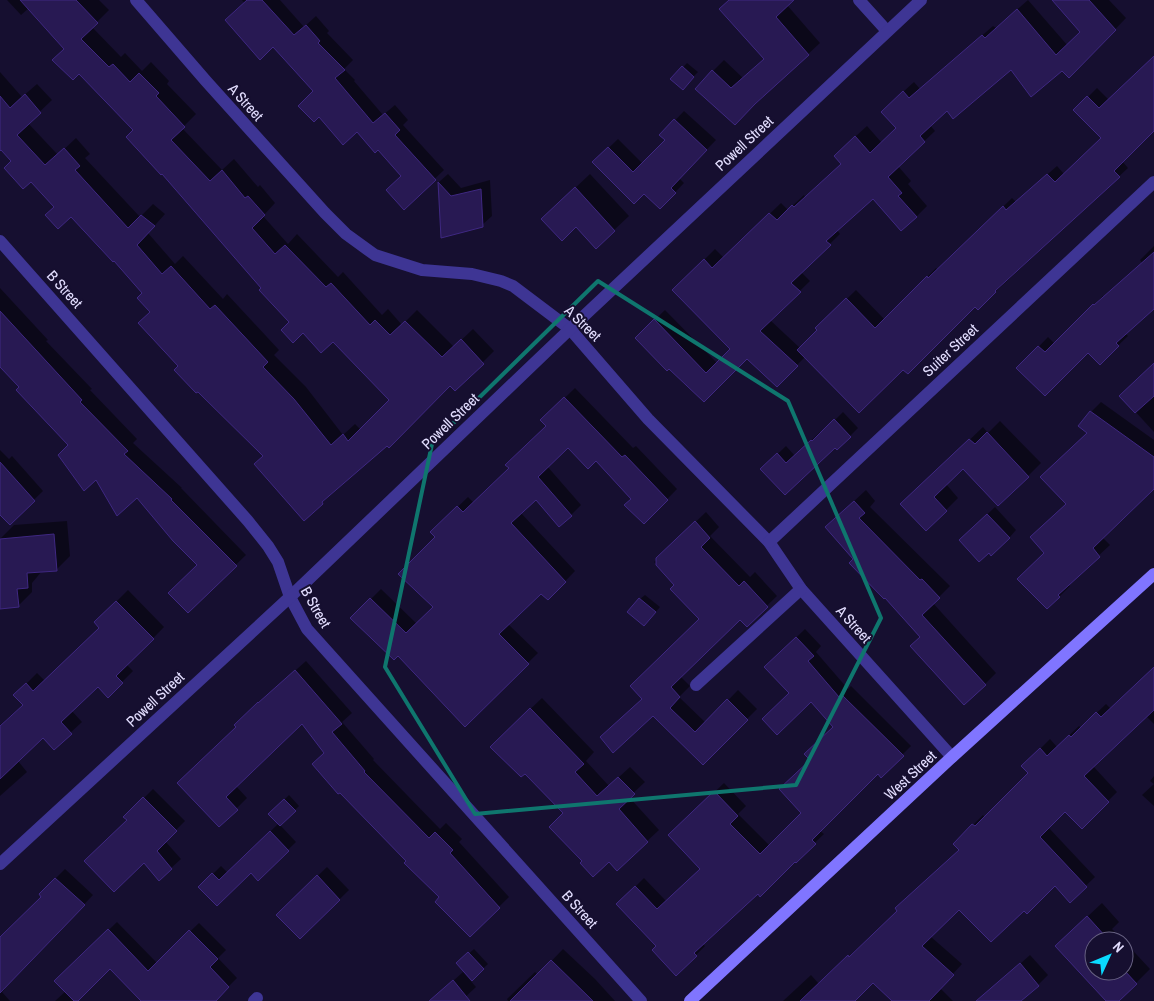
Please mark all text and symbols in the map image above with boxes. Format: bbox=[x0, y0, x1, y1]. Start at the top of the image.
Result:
street label: A Street bbox=[223, 78, 269, 126]
street label: Powell Street bbox=[710, 110, 778, 175]
street label: B Street bbox=[42, 265, 88, 313]
street label: A Street bbox=[559, 300, 606, 346]
street label: Suiter Street bbox=[918, 318, 983, 381]
street label: Powell Street bbox=[417, 388, 484, 454]
street label: B Street bbox=[296, 583, 336, 632]
street label: A Street bbox=[831, 600, 877, 648]
street label: Powell Street bbox=[121, 666, 189, 731]
street label: West Street bbox=[879, 745, 941, 805]
street label: B Street bbox=[557, 885, 603, 933]
north arrow bbox=[1084, 931, 1134, 981]
text: N bbox=[1109, 938, 1128, 956]

